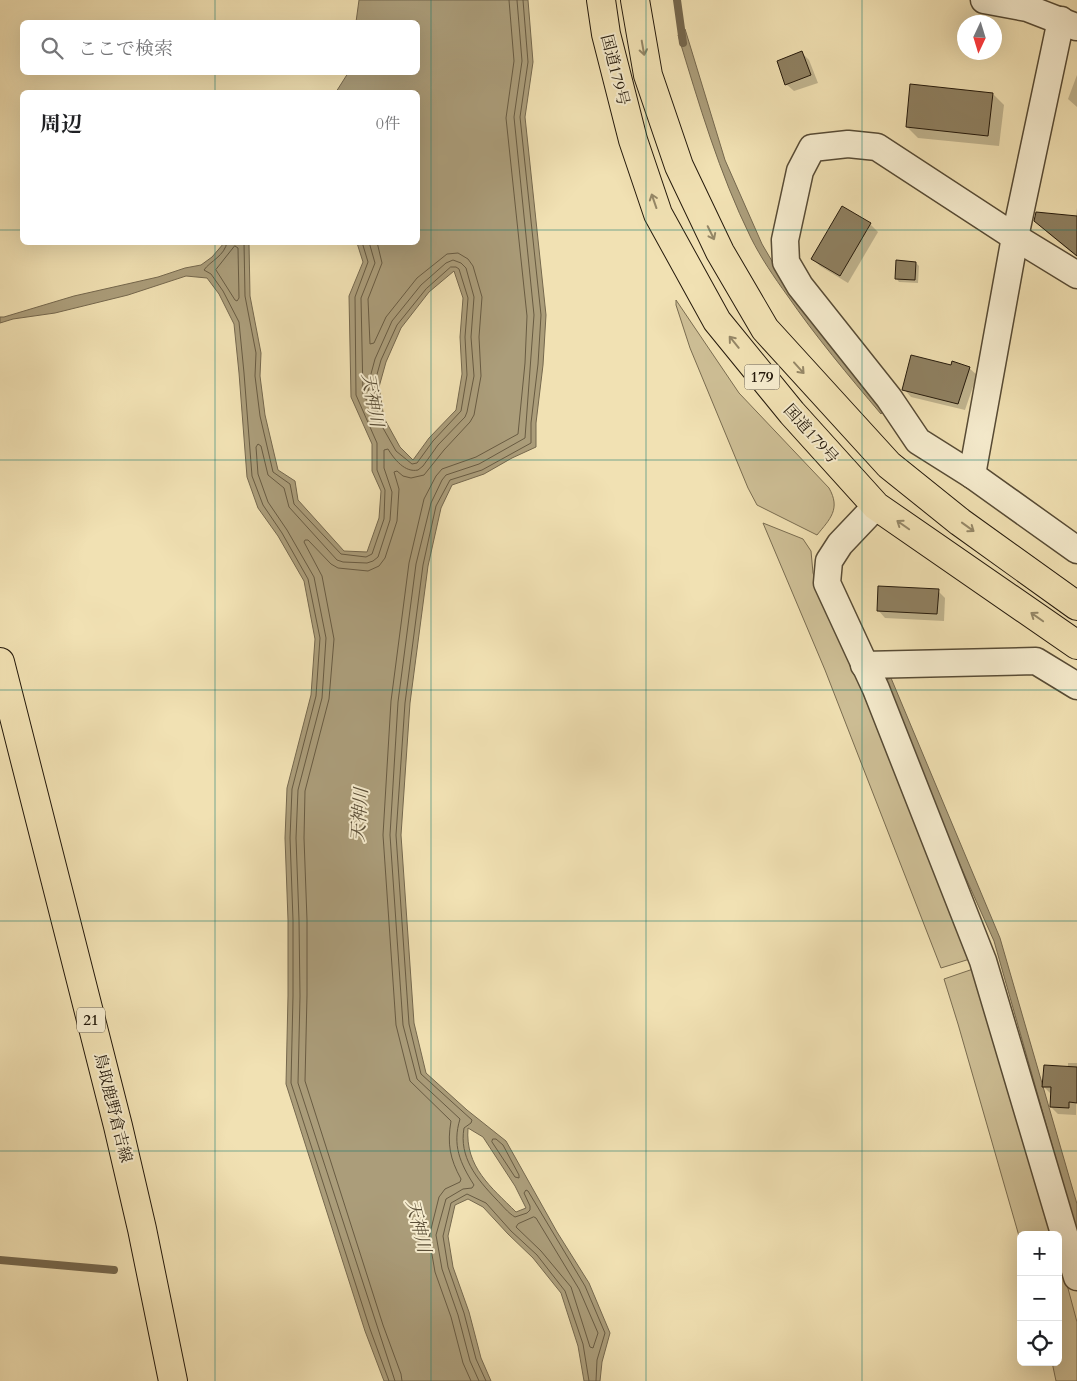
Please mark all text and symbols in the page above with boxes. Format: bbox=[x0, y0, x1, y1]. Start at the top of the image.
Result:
north arrow bbox=[957, 15, 1002, 60]
search box bbox=[20, 20, 420, 75]
street label: 国道179号 bbox=[596, 32, 634, 108]
icon: search bbox=[38, 34, 66, 62]
text: ここで検索 bbox=[78, 36, 173, 62]
one-way arrow bbox=[639, 40, 649, 56]
text: 周辺 bbox=[40, 110, 82, 139]
text: 0件 bbox=[376, 113, 400, 135]
one-way arrow bbox=[649, 194, 658, 210]
one-way arrow bbox=[706, 225, 716, 240]
one-way arrow bbox=[728, 336, 739, 349]
one-way arrow bbox=[794, 361, 805, 374]
road number: 179 bbox=[744, 364, 780, 390]
water label: 天神川 bbox=[355, 371, 389, 431]
street label: 国道179号 bbox=[779, 400, 843, 468]
one-way arrow bbox=[896, 520, 910, 530]
one-way arrow bbox=[961, 522, 975, 532]
one-way arrow bbox=[1030, 612, 1044, 622]
water label: 天神川 bbox=[346, 785, 374, 843]
road number: 21 bbox=[77, 1008, 105, 1032]
street label: 鳥取鹿野倉吉線 bbox=[89, 1051, 137, 1165]
water label: 天神川 bbox=[399, 1197, 437, 1257]
map controls bbox=[1017, 1231, 1062, 1366]
button: + bbox=[1017, 1231, 1062, 1276]
button: − bbox=[1017, 1276, 1062, 1321]
button: locate bbox=[1017, 1321, 1062, 1366]

